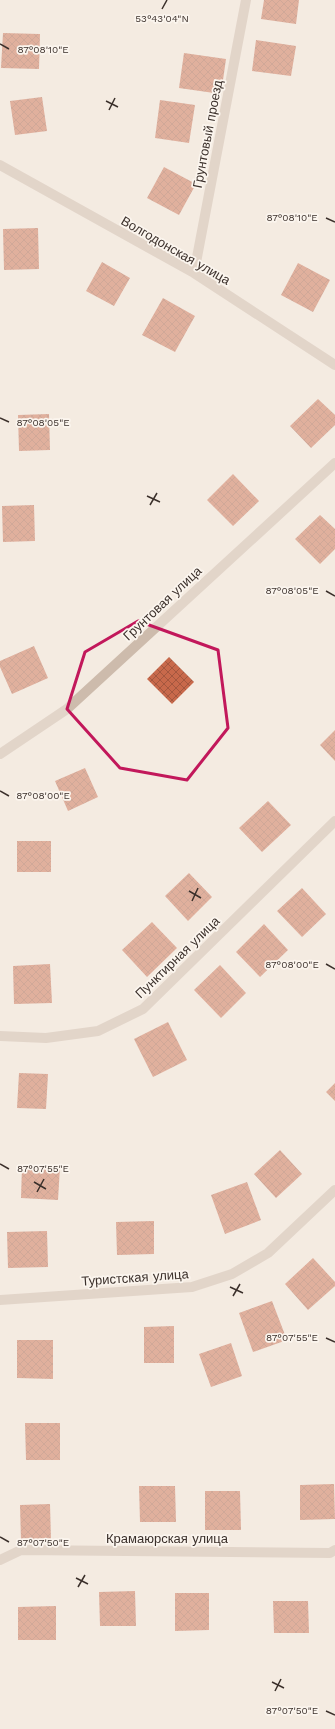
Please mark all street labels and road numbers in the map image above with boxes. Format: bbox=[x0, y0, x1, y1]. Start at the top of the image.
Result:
street label: Грунтовый проезд bbox=[190, 78, 225, 189]
street label: Волгодонская улица bbox=[119, 213, 234, 288]
street label: Грунтовая улица bbox=[120, 563, 205, 643]
street label: Пунктирная улица bbox=[132, 913, 223, 1001]
street label: Туристская улица bbox=[81, 1266, 190, 1289]
street label: Крамаюрская улица bbox=[106, 1531, 229, 1546]

